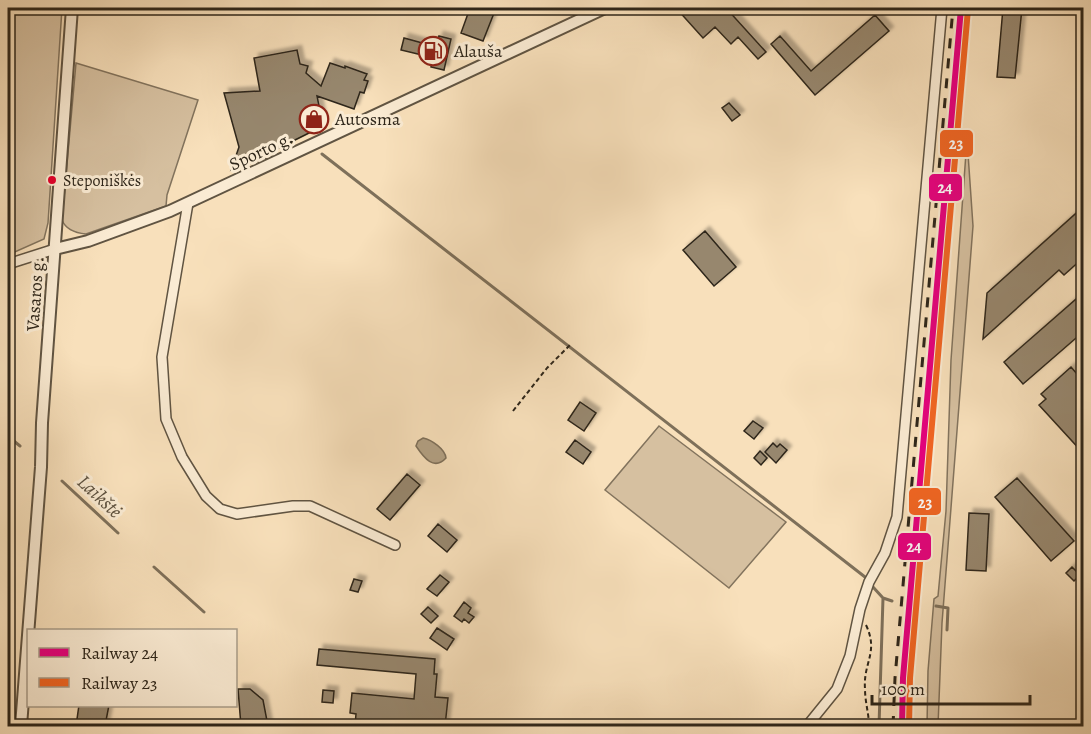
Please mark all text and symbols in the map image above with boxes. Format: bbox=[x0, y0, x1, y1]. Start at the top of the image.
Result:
fuel station icon: Alauša bbox=[417, 35, 449, 67]
place label: Alauša bbox=[453, 39, 503, 63]
shop icon: Autosma bbox=[298, 103, 330, 135]
place label: Autosma bbox=[334, 107, 401, 131]
street label: Sporto g. bbox=[225, 126, 297, 176]
line badge: 23 bbox=[939, 129, 974, 158]
text: 23 bbox=[949, 133, 963, 155]
place label: Steponiškės bbox=[63, 170, 141, 192]
line badge: 24 bbox=[928, 173, 963, 202]
marker: Steponiškės bbox=[46, 174, 58, 186]
text: 24 bbox=[937, 177, 953, 199]
street label: Vasaros g. bbox=[20, 256, 50, 333]
water label: Laikštė bbox=[71, 469, 128, 524]
line badge: 23 bbox=[908, 487, 942, 516]
text: 23 bbox=[918, 492, 932, 514]
line badge: 24 bbox=[897, 532, 932, 561]
text: 24 bbox=[906, 536, 922, 558]
legend bbox=[27, 629, 237, 707]
text: Railway 24 bbox=[81, 641, 158, 665]
scale bar bbox=[872, 668, 1030, 706]
text: Railway 23 bbox=[81, 671, 158, 695]
text: 100 m bbox=[881, 677, 925, 701]

